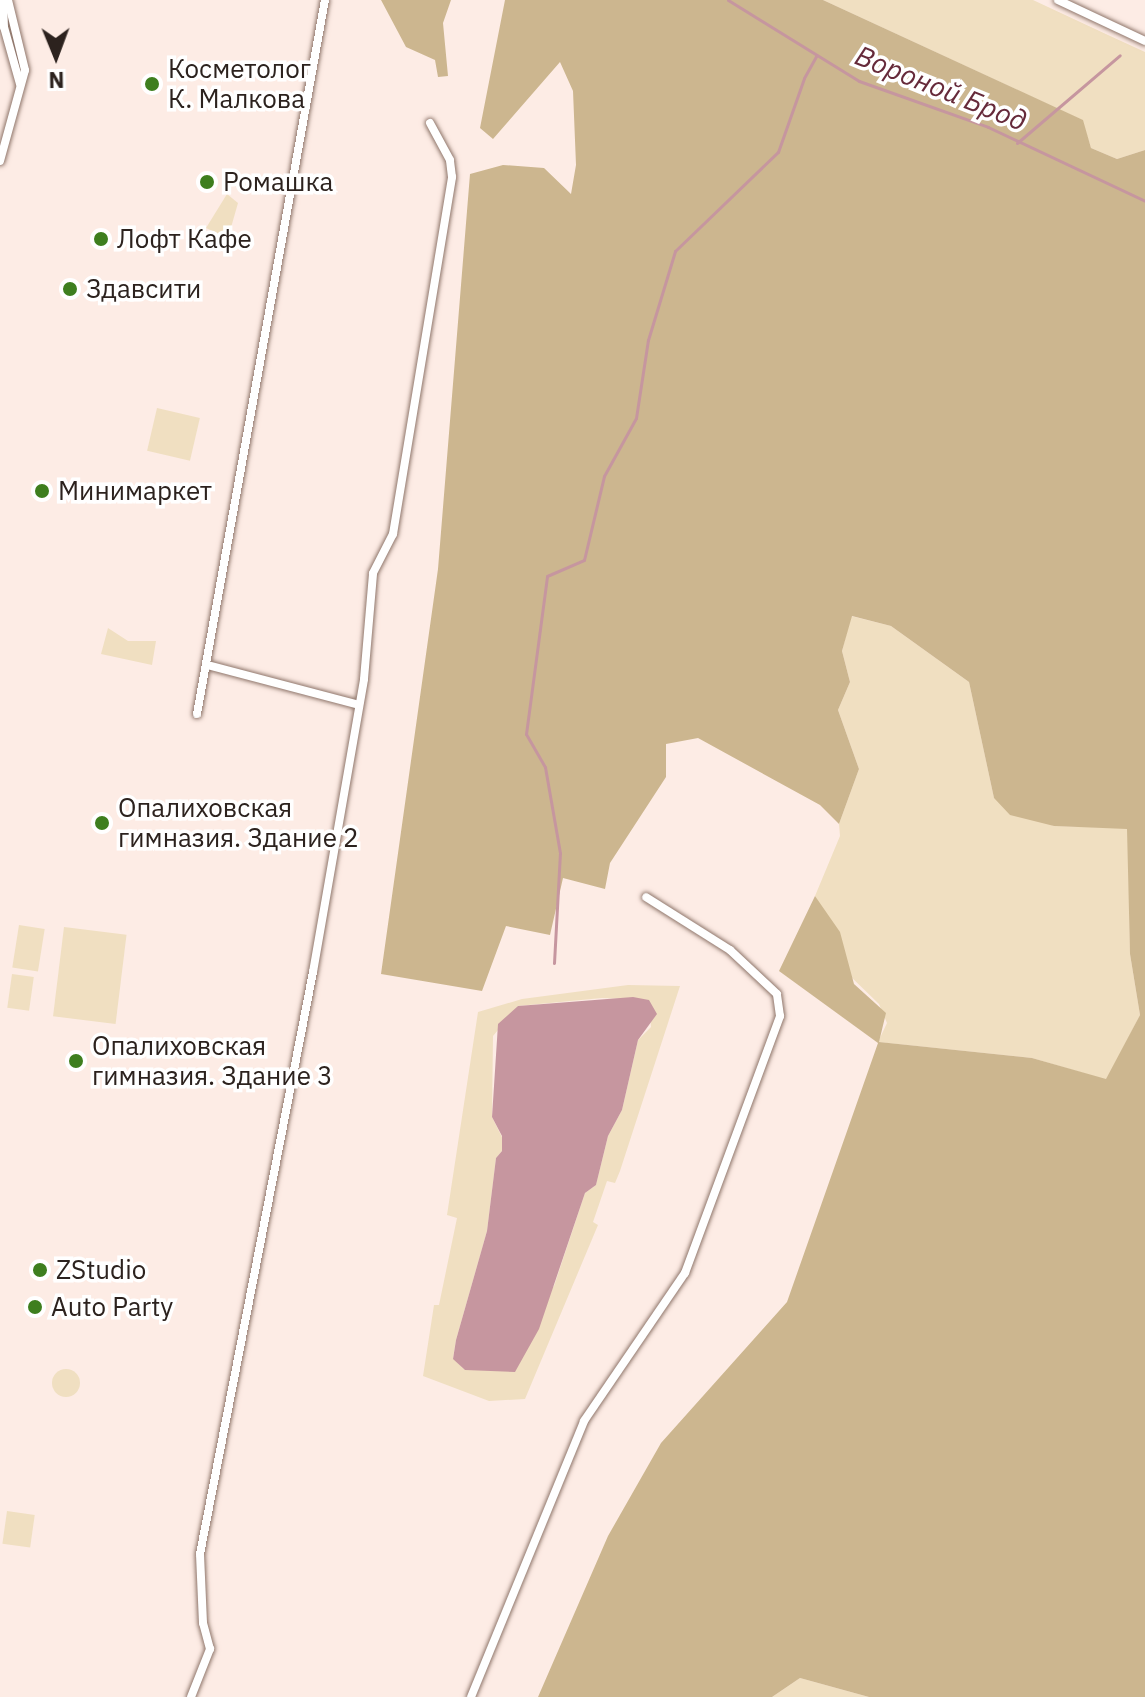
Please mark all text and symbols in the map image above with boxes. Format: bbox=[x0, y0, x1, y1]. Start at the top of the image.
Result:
north arrow bbox=[16, 16, 96, 96]
water label: Вороной Брод bbox=[850, 38, 1032, 138]
place label: Косметолог К. Малкова bbox=[168, 53, 311, 114]
text: N bbox=[48, 66, 65, 95]
marker: Косметолог К. Малкова bbox=[143, 75, 161, 93]
place label: Ромашка bbox=[223, 166, 333, 198]
marker: Ромашка bbox=[198, 173, 216, 191]
place label: Лофт Кафе bbox=[117, 223, 252, 255]
marker: Лофт Кафе bbox=[92, 230, 110, 248]
place label: Здавсити bbox=[86, 273, 201, 305]
marker: Здавсити bbox=[61, 280, 79, 298]
place label: Минимаркет bbox=[58, 475, 212, 507]
marker: Минимаркет bbox=[33, 482, 51, 500]
place label: Опалиховская гимназия. Здание 2 bbox=[118, 792, 359, 854]
marker: Опалиховская гимназия. Здание 2 bbox=[93, 814, 111, 832]
place label: Опалиховская гимназия. Здание 3 bbox=[92, 1030, 333, 1092]
marker: Опалиховская гимназия. Здание 3 bbox=[67, 1052, 85, 1070]
place label: ZStudio bbox=[56, 1254, 146, 1286]
marker: ZStudio bbox=[31, 1261, 49, 1279]
place label: Auto Party bbox=[51, 1291, 173, 1323]
marker: Auto Party bbox=[26, 1298, 44, 1316]

